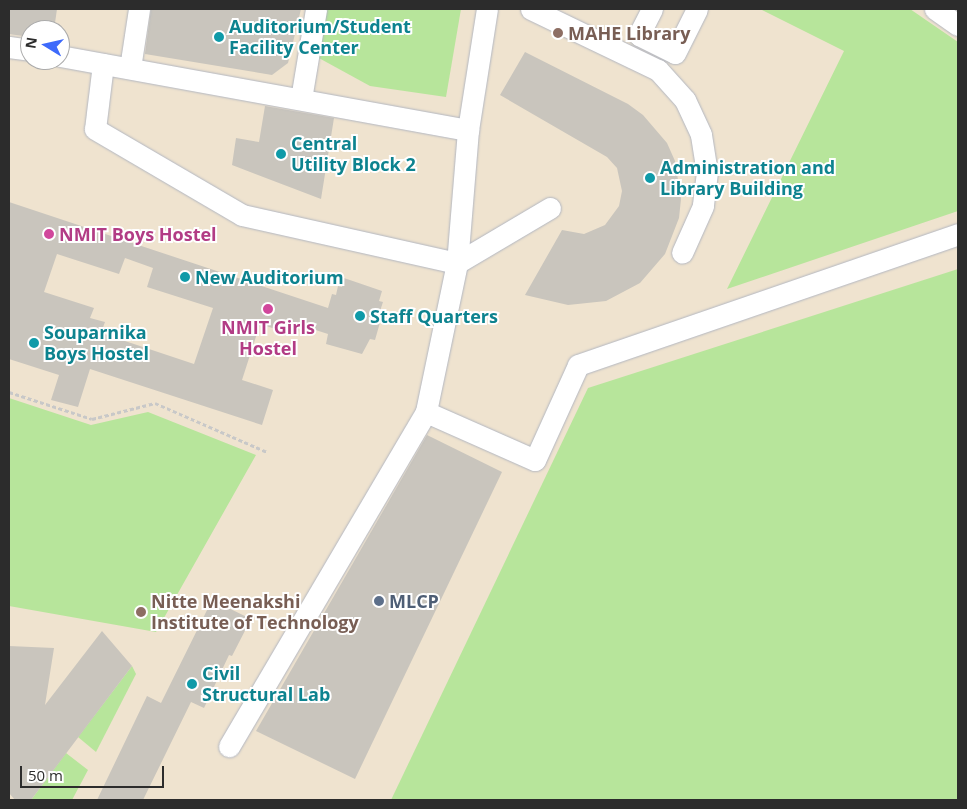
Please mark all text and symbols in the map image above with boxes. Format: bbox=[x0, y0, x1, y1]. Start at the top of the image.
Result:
place label: Auditorium/Student Facility Center bbox=[229, 16, 411, 58]
north arrow bbox=[20, 20, 70, 70]
place label: MAHE Library bbox=[568, 22, 690, 44]
marker: MAHE Library bbox=[552, 27, 564, 39]
marker: Auditorium/Student Facility Center bbox=[213, 31, 225, 43]
text: N bbox=[20, 36, 41, 50]
place label: Central Utility Block 2 bbox=[291, 133, 416, 176]
marker: Central Utility Block 2 bbox=[275, 148, 287, 160]
place label: Administration and Library Building bbox=[660, 157, 835, 200]
marker: Administration and Library Building bbox=[644, 172, 656, 184]
place label: NMIT Boys Hostel bbox=[59, 223, 217, 245]
marker: NMIT Boys Hostel bbox=[43, 228, 55, 240]
place label: New Auditorium bbox=[195, 266, 344, 288]
marker: New Auditorium bbox=[179, 271, 191, 283]
marker: NMIT Girls Hostel bbox=[262, 303, 274, 315]
place label: Staff Quarters bbox=[370, 305, 498, 327]
marker: Staff Quarters bbox=[354, 310, 366, 322]
place label: NMIT Girls Hostel bbox=[221, 317, 315, 359]
place label: Souparnika Boys Hostel bbox=[44, 322, 149, 364]
marker: Souparnika Boys Hostel bbox=[28, 337, 40, 349]
place label: MLCP bbox=[389, 590, 439, 612]
place label: Nitte Meenakshi Institute of Technology bbox=[151, 591, 359, 634]
marker: MLCP bbox=[373, 595, 385, 607]
marker: Nitte Meenakshi Institute of Technology bbox=[135, 606, 147, 618]
place label: Civil Structural Lab bbox=[202, 663, 330, 706]
marker: Civil Structural Lab bbox=[186, 678, 198, 690]
scale bar bbox=[22, 756, 166, 788]
text: 50 m bbox=[28, 765, 63, 785]

